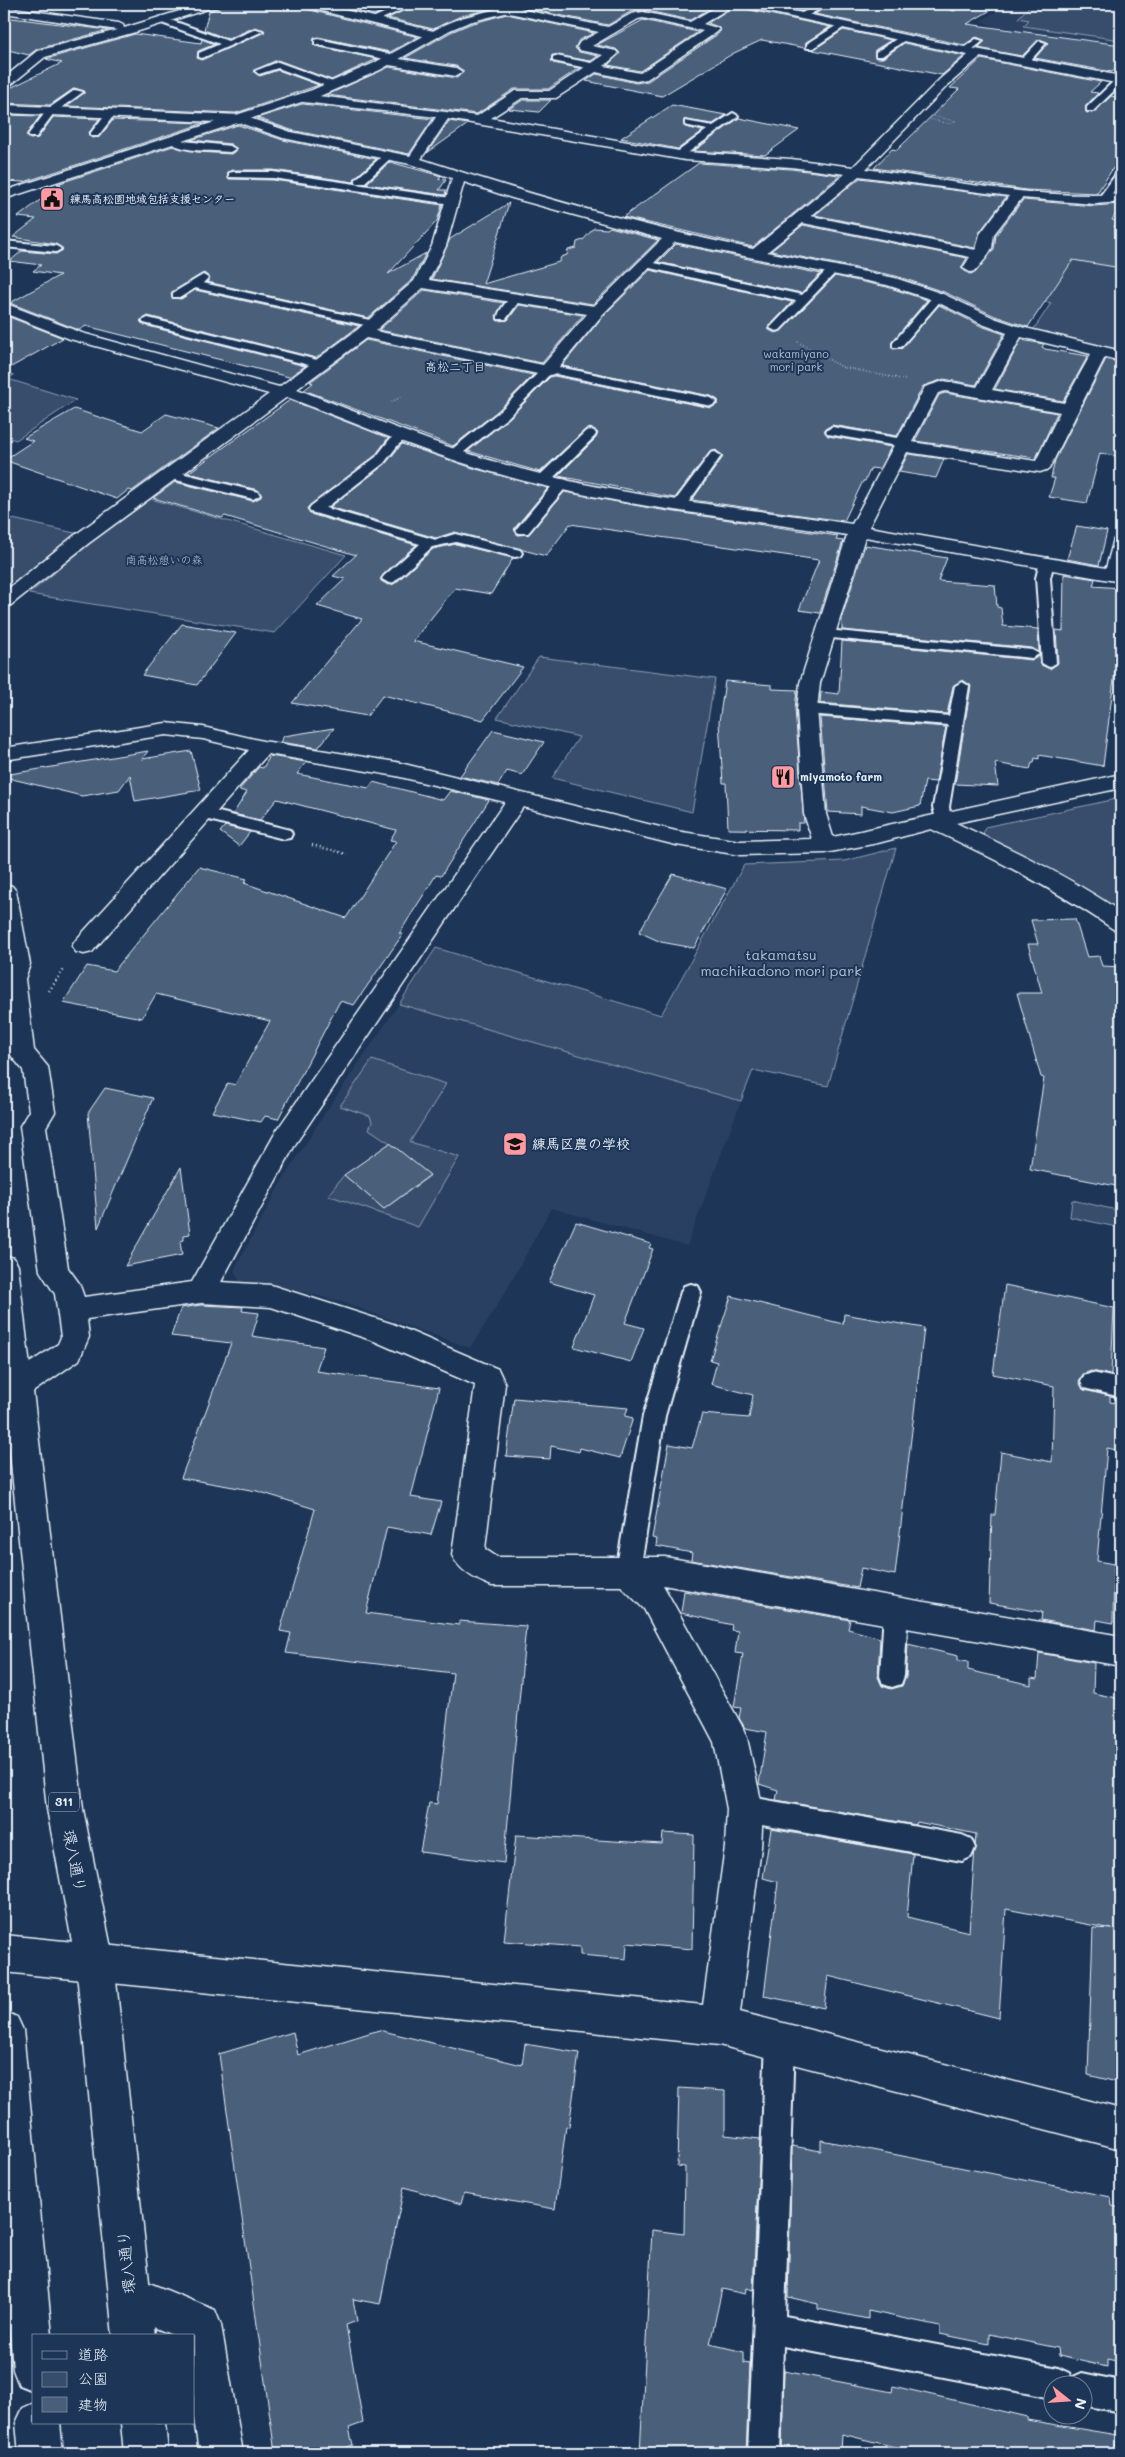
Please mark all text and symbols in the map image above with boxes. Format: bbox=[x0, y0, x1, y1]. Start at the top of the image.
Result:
public building icon: 練馬高松園地域包括支援センター bbox=[39, 186, 65, 212]
place label: 練馬高松園地域包括支援センター bbox=[70, 191, 235, 206]
park label: wakamiyano mori park bbox=[763, 346, 829, 374]
district label: 高松二丁目 bbox=[425, 358, 485, 374]
park label: 南高松憩いの森 bbox=[126, 552, 203, 567]
restaurant icon: miyamoto farm bbox=[770, 764, 796, 790]
place label: miyamoto farm bbox=[800, 769, 882, 784]
park label: takamatsu machikadono mori park bbox=[700, 945, 862, 980]
school or university icon: 練馬区農の学校 bbox=[502, 1131, 528, 1157]
place label: 練馬区農の学校 bbox=[532, 1134, 630, 1153]
road number: 311 bbox=[49, 1792, 79, 1811]
street label: 環八通り bbox=[59, 1827, 92, 1894]
street label: 環八通り bbox=[112, 2229, 139, 2295]
legend bbox=[32, 2334, 195, 2424]
text: 道路 bbox=[78, 2344, 108, 2364]
text: 公園 bbox=[78, 2368, 108, 2388]
north arrow bbox=[1042, 2374, 1092, 2424]
text: 建物 bbox=[78, 2394, 108, 2414]
text: N bbox=[1070, 2396, 1092, 2412]

